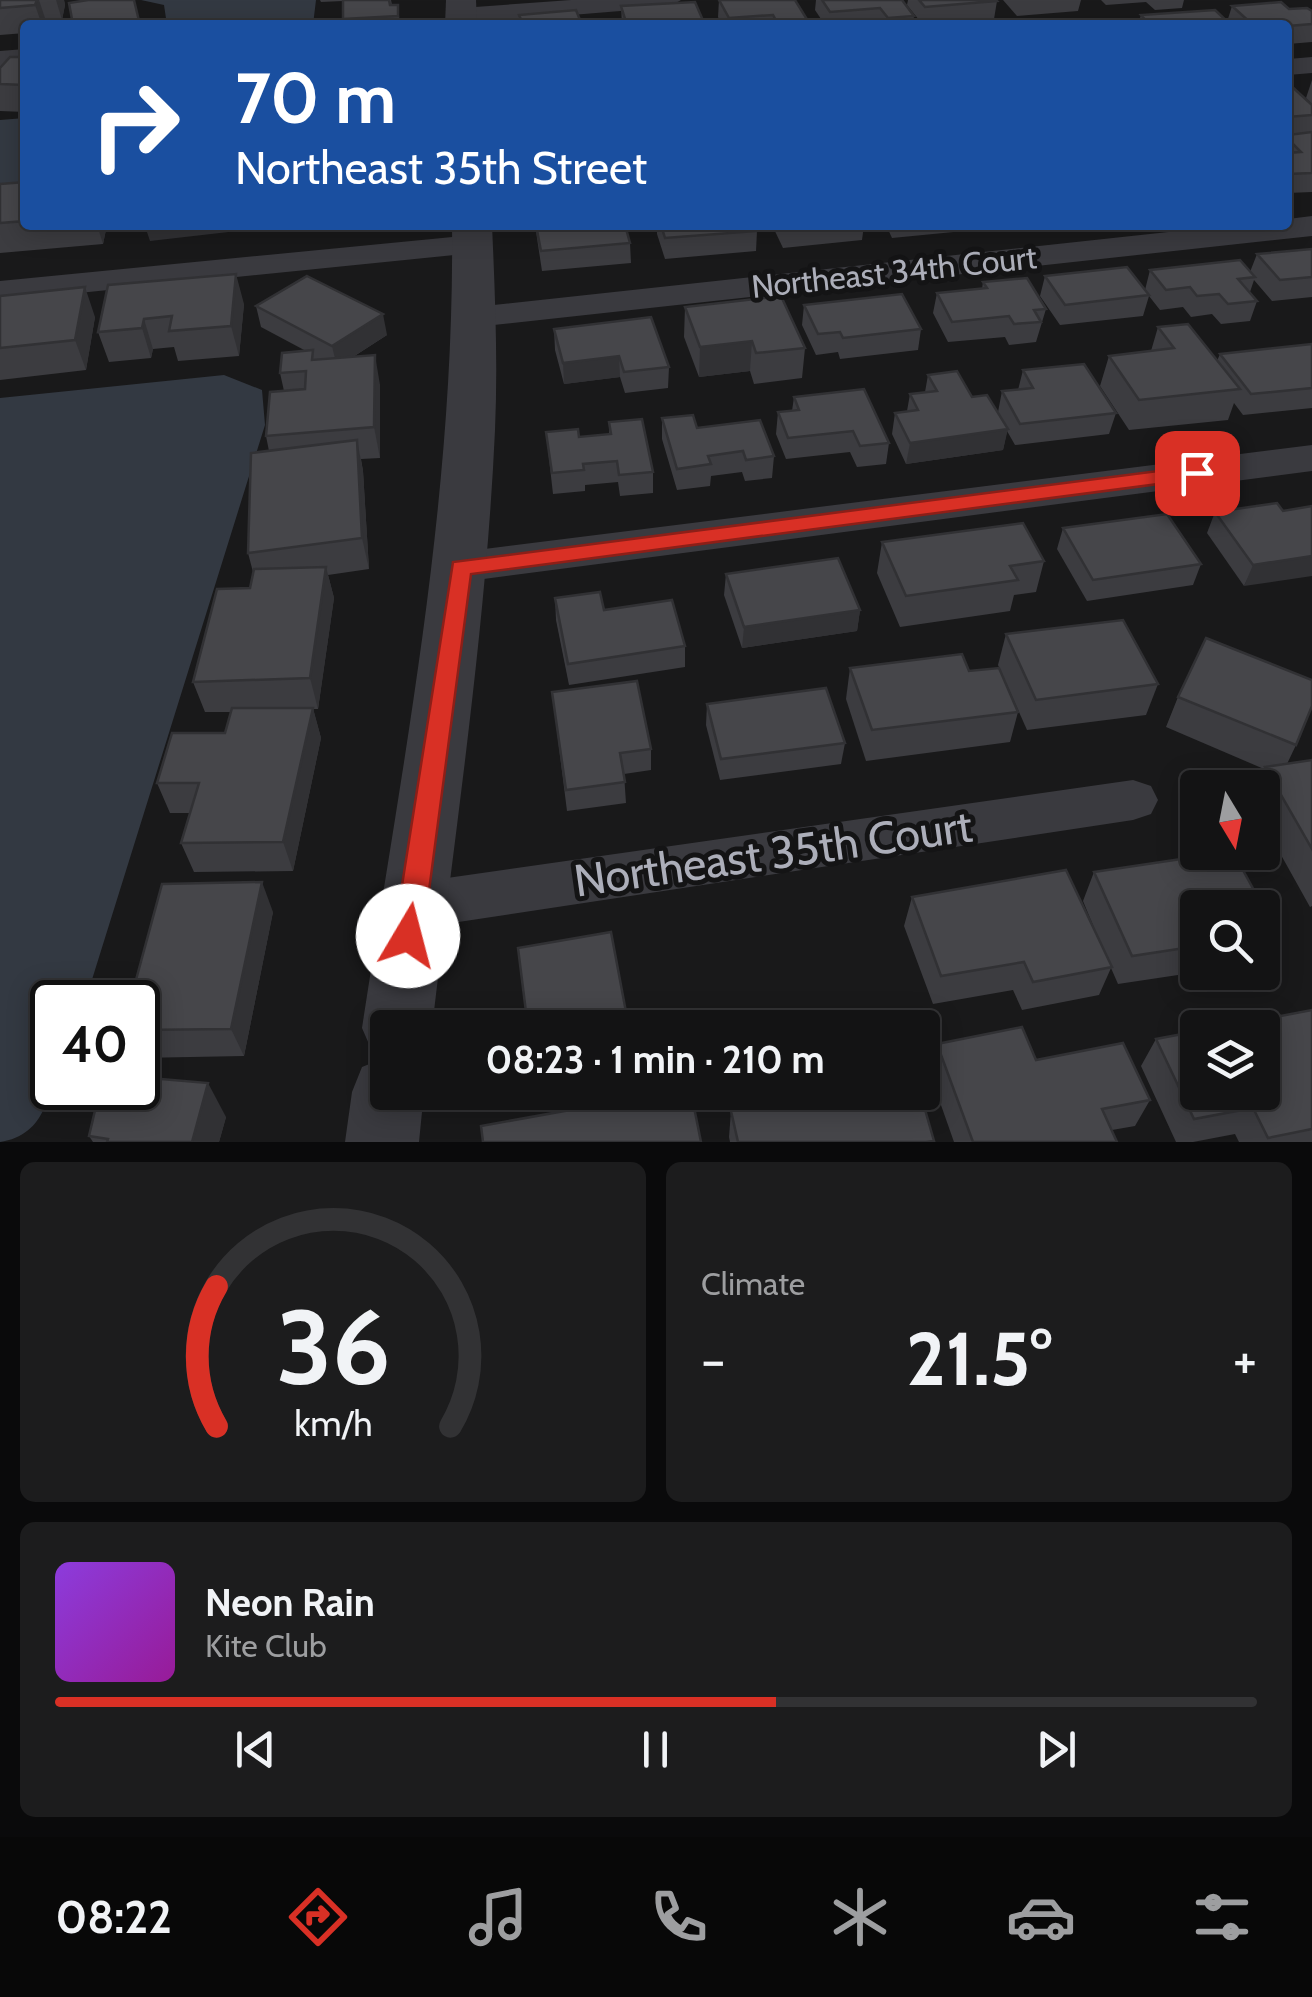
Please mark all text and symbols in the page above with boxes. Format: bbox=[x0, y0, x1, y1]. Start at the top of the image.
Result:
text: 70 m bbox=[235, 55, 396, 141]
icon: right bbox=[70, 60, 200, 190]
text: Northeast 35th Street bbox=[235, 141, 647, 195]
street label: Northeast 34th Court bbox=[749, 237, 1039, 306]
pin bbox=[1155, 431, 1240, 516]
icon: arrive bbox=[1170, 446, 1225, 501]
north arrow bbox=[1180, 770, 1280, 870]
map controls bbox=[1180, 770, 1280, 1110]
street label: Northeast 35th Court bbox=[571, 798, 975, 908]
position arrow bbox=[356, 884, 460, 988]
button: search bbox=[1180, 890, 1280, 990]
speed limit sign: 40 bbox=[30, 980, 160, 1110]
button: layers bbox=[1180, 1010, 1280, 1110]
text: 08:23 · 1 min · 210 m bbox=[486, 1036, 824, 1083]
text: Climate bbox=[701, 1264, 805, 1303]
text: 36 bbox=[276, 1284, 390, 1410]
text: 21.5° bbox=[906, 1313, 1052, 1404]
text: − bbox=[701, 1326, 725, 1393]
text: + bbox=[1233, 1326, 1257, 1393]
text: km/h bbox=[294, 1402, 372, 1445]
text: Neon Rain bbox=[205, 1579, 375, 1626]
text: Kite Club bbox=[205, 1626, 327, 1665]
icon: previous bbox=[228, 1722, 283, 1777]
icon: pause bbox=[628, 1722, 683, 1777]
icon: next bbox=[1029, 1722, 1084, 1777]
icon: directions bbox=[283, 1882, 353, 1952]
icon: music bbox=[463, 1882, 533, 1952]
icon: phone bbox=[644, 1882, 714, 1952]
icon: climate bbox=[825, 1882, 895, 1952]
icon: car bbox=[1006, 1882, 1076, 1952]
icon: filters bbox=[1187, 1882, 1257, 1952]
text: 08:22 bbox=[55, 1890, 172, 1944]

